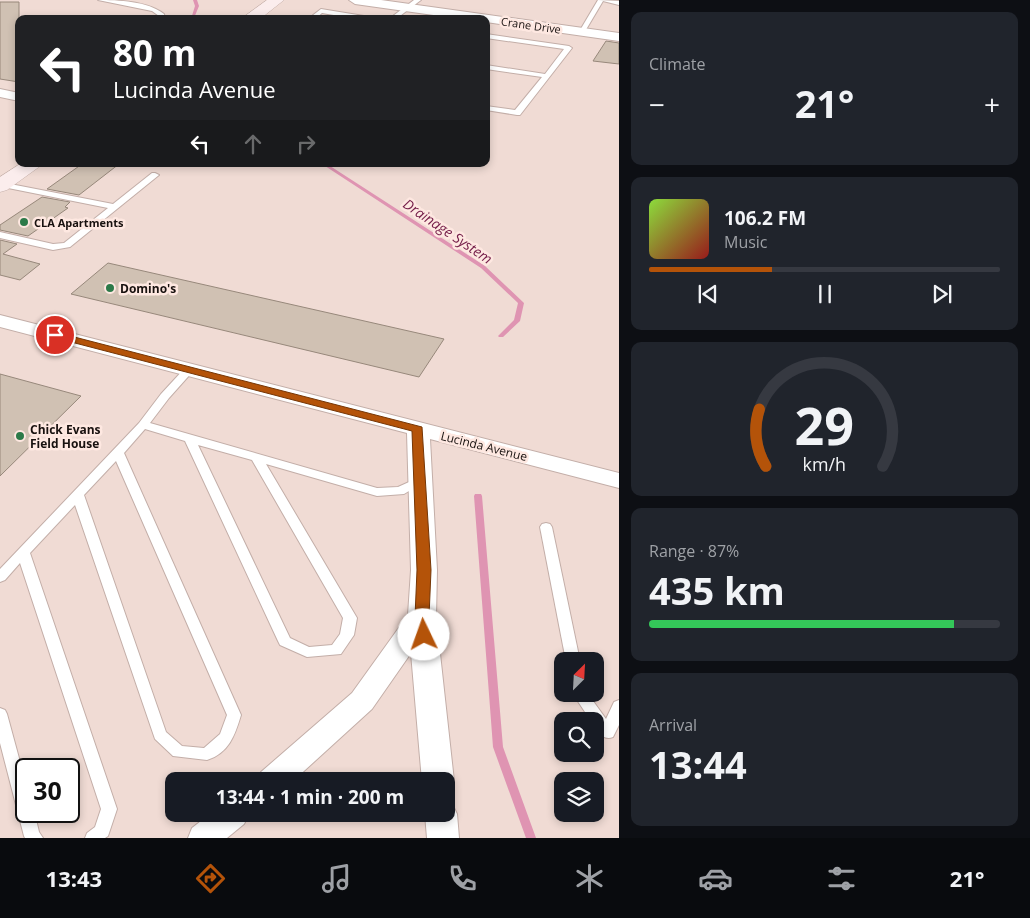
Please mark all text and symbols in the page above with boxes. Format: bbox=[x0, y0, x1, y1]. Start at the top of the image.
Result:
street label: Crane Drive bbox=[500, 13, 562, 37]
text: 80 m bbox=[113, 29, 196, 76]
icon: left bbox=[30, 35, 95, 100]
text: Climate bbox=[649, 53, 706, 75]
text: Lucinda Avenue bbox=[113, 74, 276, 104]
text: 21° bbox=[795, 77, 854, 129]
text: − bbox=[649, 85, 665, 123]
text: + bbox=[984, 85, 1000, 123]
icon: left bbox=[186, 130, 214, 158]
icon: ahead bbox=[239, 130, 267, 158]
icon: right bbox=[292, 130, 320, 158]
water label: Drainage System bbox=[400, 194, 496, 268]
text: 106.2 FM bbox=[724, 205, 806, 231]
place label: CLA Apartments bbox=[34, 215, 124, 230]
marker: CLA Apartments bbox=[18, 216, 30, 228]
text: Music bbox=[724, 231, 768, 253]
place label: Domino's bbox=[120, 280, 176, 297]
icon: previous bbox=[694, 280, 722, 308]
icon: pause bbox=[811, 280, 839, 308]
icon: next bbox=[928, 280, 956, 308]
marker: Domino's bbox=[104, 282, 116, 294]
pin bbox=[34, 314, 76, 356]
icon: arrive bbox=[41, 321, 69, 349]
text: 29 bbox=[795, 389, 854, 460]
place label: Chick Evans Field House bbox=[30, 421, 101, 452]
street label: Lucinda Avenue bbox=[439, 427, 529, 465]
marker: Chick Evans Field House bbox=[14, 430, 26, 442]
text: km/h bbox=[803, 452, 846, 476]
text: Range · 87% bbox=[649, 540, 739, 562]
text: 435 km bbox=[649, 564, 785, 616]
position arrow bbox=[397, 608, 449, 660]
north arrow bbox=[554, 652, 604, 702]
map controls bbox=[554, 652, 604, 822]
button: search bbox=[554, 712, 604, 762]
text: Arrival bbox=[649, 714, 697, 736]
text: 13:44 bbox=[649, 738, 747, 790]
speed limit sign: 30 bbox=[15, 758, 80, 823]
button: layers bbox=[554, 772, 604, 822]
text: 13:44 · 1 min · 200 m bbox=[216, 784, 404, 810]
icon: directions bbox=[193, 861, 228, 896]
icon: music bbox=[319, 861, 354, 896]
icon: phone bbox=[445, 861, 480, 896]
icon: climate bbox=[572, 861, 607, 896]
icon: car bbox=[698, 861, 733, 896]
icon: filters bbox=[824, 861, 859, 896]
text: 13:43 bbox=[46, 863, 102, 893]
text: 21° bbox=[950, 863, 984, 893]

